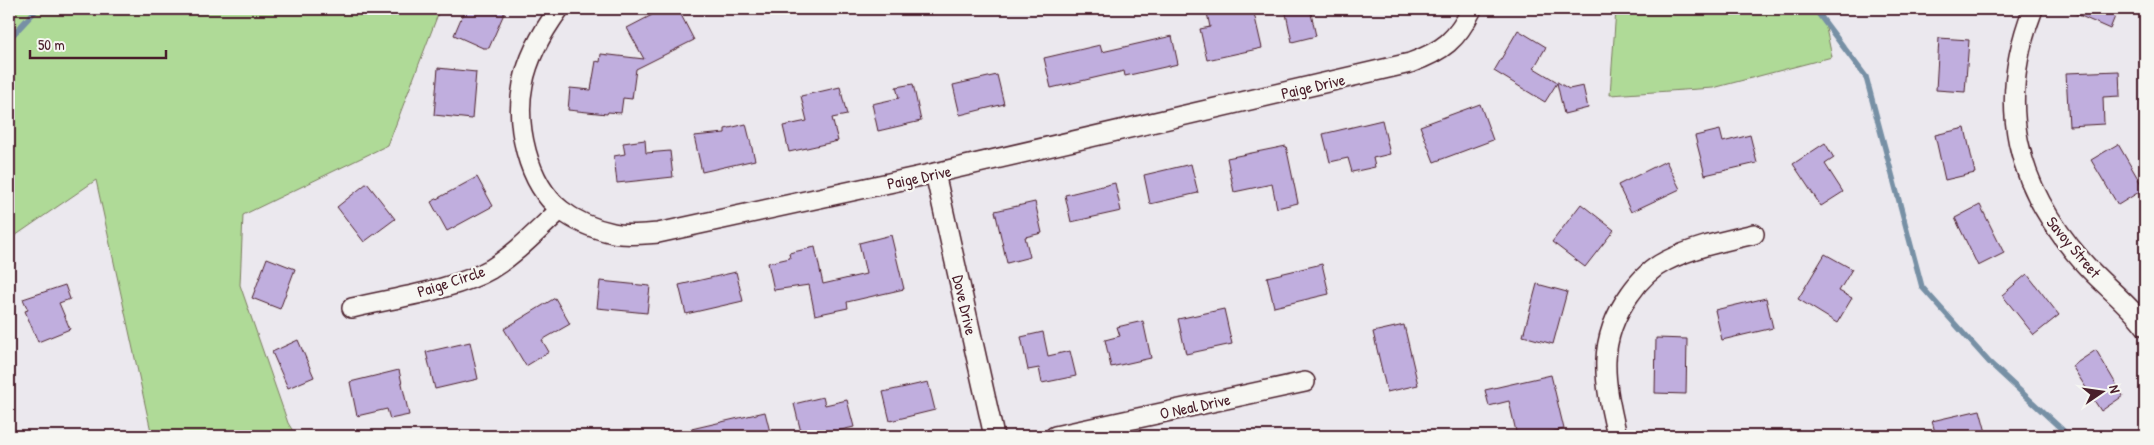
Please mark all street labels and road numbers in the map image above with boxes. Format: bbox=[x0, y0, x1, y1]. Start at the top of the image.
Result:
street label: Paige Drive bbox=[1279, 68, 1348, 104]
street label: Paige Drive bbox=[885, 159, 954, 195]
street label: Savoy Street bbox=[2042, 212, 2107, 283]
street label: Paige Circle bbox=[414, 260, 488, 302]
street label: Dove Drive bbox=[947, 273, 983, 338]
street label: O Neal Drive bbox=[1158, 388, 1233, 424]

